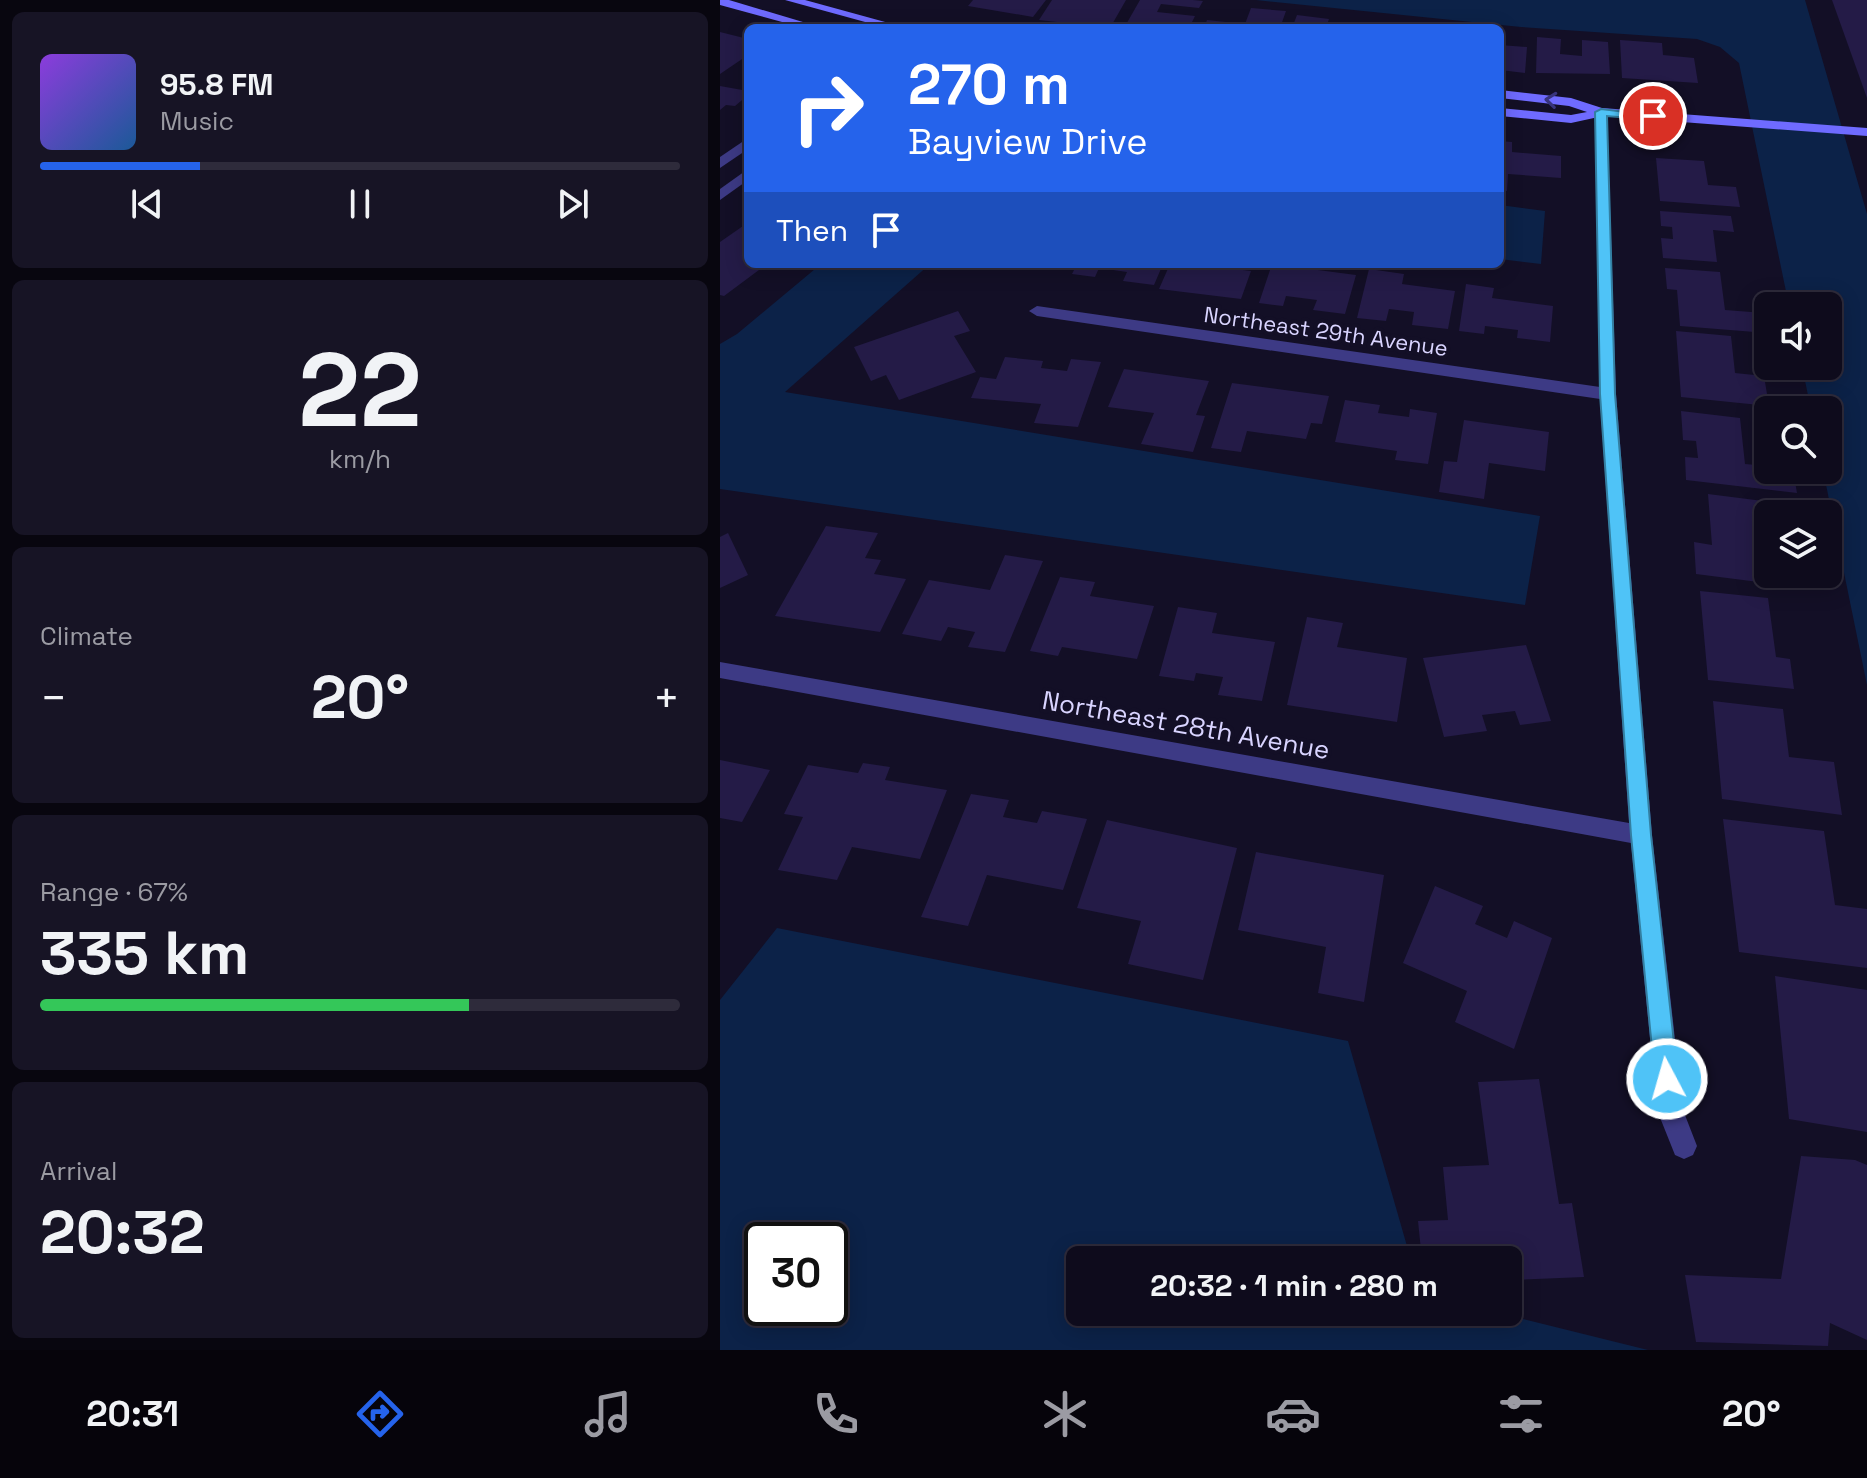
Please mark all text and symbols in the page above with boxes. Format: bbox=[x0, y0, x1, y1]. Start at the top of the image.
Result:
text: 270 m bbox=[908, 49, 1070, 120]
icon: right bbox=[776, 56, 880, 160]
text: 95.8 FM bbox=[160, 65, 274, 104]
pin bbox=[1619, 82, 1687, 150]
one-way arrow bbox=[1544, 91, 1557, 108]
icon: arrive bbox=[1631, 94, 1675, 138]
text: Music bbox=[160, 104, 234, 138]
text: Bayview Drive bbox=[908, 119, 1148, 165]
icon: previous bbox=[125, 182, 169, 226]
icon: pause bbox=[338, 182, 382, 226]
icon: next bbox=[551, 182, 595, 226]
icon: arrive bbox=[864, 208, 908, 252]
text: Then bbox=[776, 211, 848, 250]
map controls bbox=[1754, 292, 1842, 588]
button: sound bbox=[1754, 292, 1842, 380]
street label: Northeast 29th Avenue bbox=[1202, 300, 1450, 362]
text: 22 bbox=[298, 324, 422, 456]
button: search bbox=[1754, 396, 1842, 484]
text: km/h bbox=[329, 442, 391, 476]
button: layers bbox=[1754, 500, 1842, 588]
text: Climate bbox=[40, 619, 133, 653]
text: 20° bbox=[311, 659, 409, 736]
text: − bbox=[40, 670, 67, 726]
text: + bbox=[653, 670, 680, 726]
street label: Northeast 28th Avenue bbox=[1040, 683, 1332, 767]
text: Range · 67% bbox=[40, 875, 188, 909]
text: 335 km bbox=[40, 915, 249, 992]
position arrow bbox=[1625, 1037, 1709, 1121]
text: Arrival bbox=[40, 1154, 117, 1188]
text: 20:32 bbox=[40, 1194, 205, 1271]
speed limit sign: 30 bbox=[744, 1222, 848, 1326]
text: 20:32 · 1 min · 280 m bbox=[1150, 1266, 1438, 1305]
icon: directions bbox=[352, 1386, 408, 1442]
icon: music bbox=[580, 1386, 636, 1442]
icon: phone bbox=[808, 1386, 864, 1442]
icon: climate bbox=[1037, 1386, 1093, 1442]
icon: car bbox=[1265, 1386, 1321, 1442]
icon: filters bbox=[1493, 1386, 1549, 1442]
text: 20:31 bbox=[86, 1391, 179, 1437]
text: 20° bbox=[1722, 1391, 1781, 1437]

